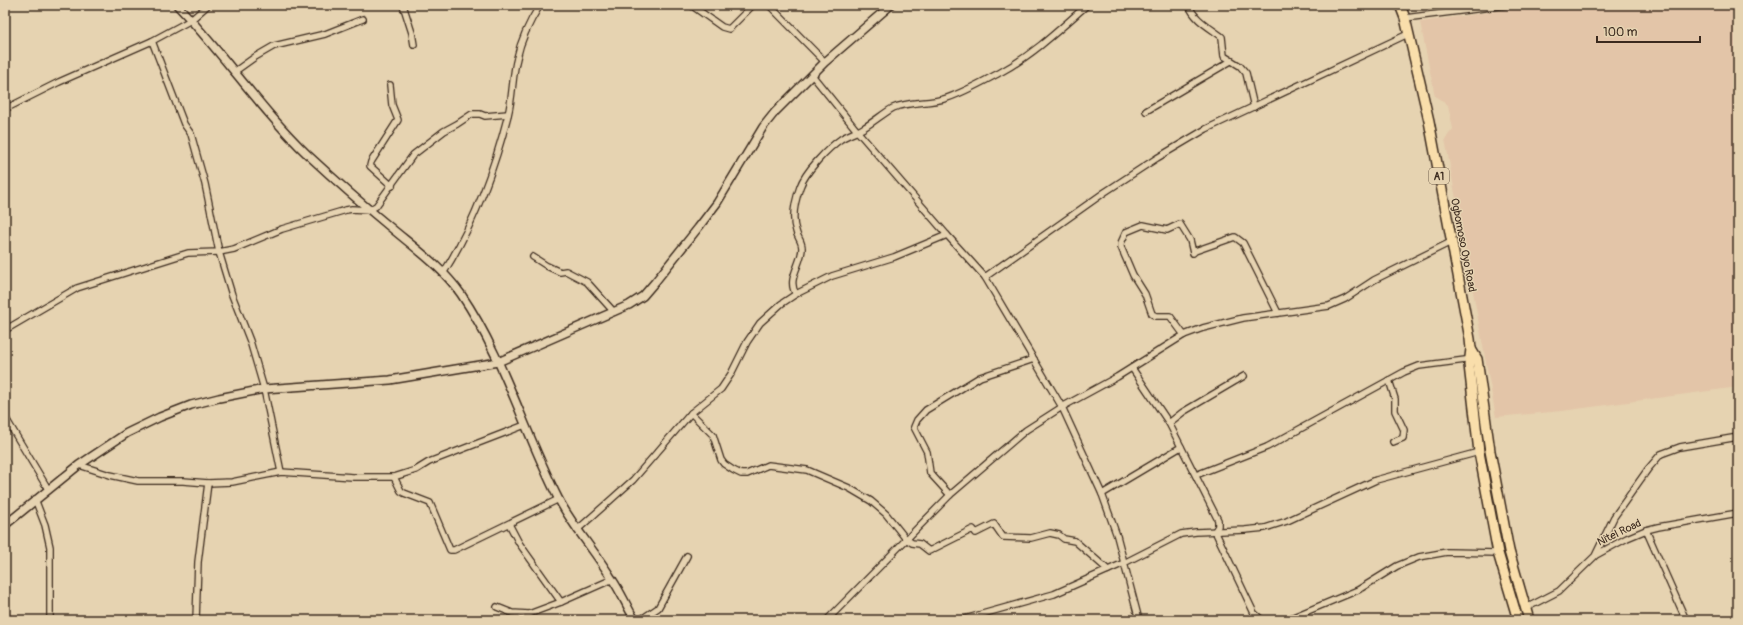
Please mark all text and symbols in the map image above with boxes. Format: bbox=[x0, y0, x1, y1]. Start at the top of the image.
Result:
scale bar bbox=[1597, 18, 1700, 44]
text: 100 m bbox=[1603, 25, 1638, 40]
road number: A1 bbox=[1429, 168, 1449, 184]
street label: Ogbomoso Oyo Road bbox=[1448, 197, 1479, 293]
street label: Nitel Road bbox=[1595, 516, 1643, 549]

